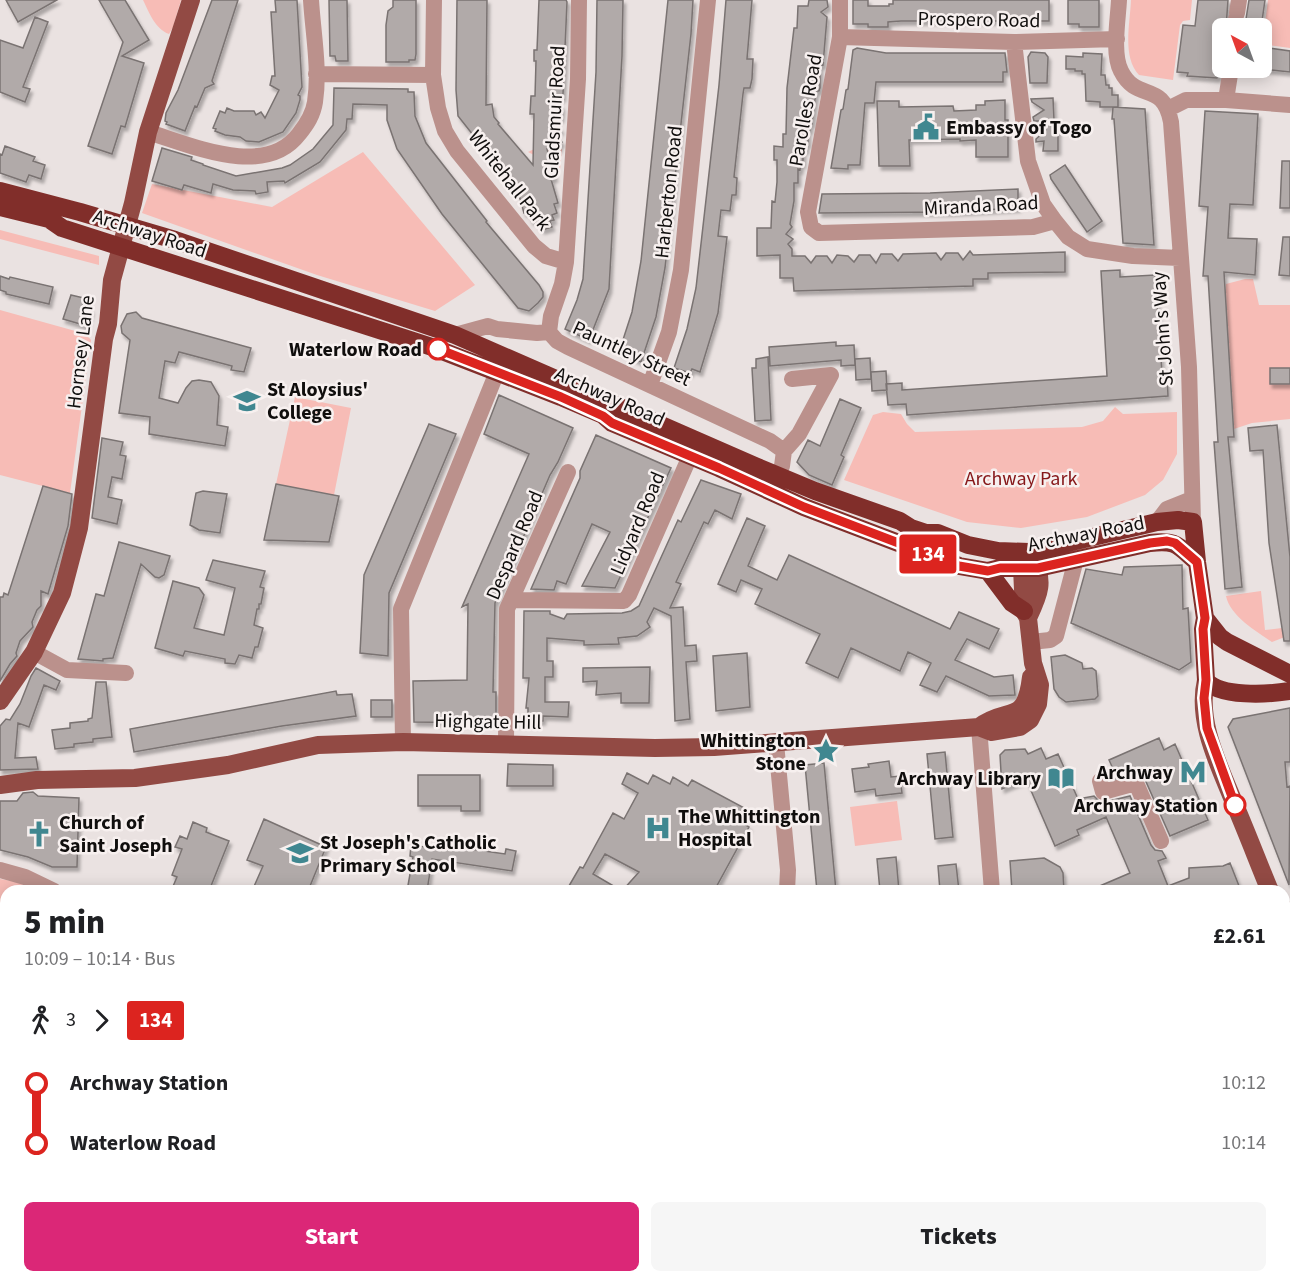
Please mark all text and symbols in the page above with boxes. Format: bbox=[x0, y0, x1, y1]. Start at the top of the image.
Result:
street label: Prospero Road bbox=[917, 5, 1041, 35]
north arrow bbox=[1212, 18, 1272, 78]
map controls bbox=[1212, 18, 1272, 78]
street label: Gladsmuir Road bbox=[538, 45, 572, 179]
street label: Parolles Road bbox=[782, 52, 830, 169]
public building icon: Embassy of Togo bbox=[911, 112, 941, 142]
place label: Embassy of Togo bbox=[946, 114, 1092, 142]
street label: Harberton Road bbox=[648, 124, 690, 260]
street label: Whitehall Park bbox=[461, 125, 557, 237]
street label: Miranda Road bbox=[923, 189, 1039, 223]
street label: Archway Road bbox=[89, 202, 210, 266]
street label: St John's Way bbox=[1145, 270, 1181, 387]
street label: Hornsey Lane bbox=[60, 294, 102, 410]
street label: Pauntley Street bbox=[568, 314, 696, 394]
place label: Waterlow Road bbox=[289, 336, 422, 364]
marker: Waterlow Road bbox=[427, 338, 449, 360]
street label: Archway Road bbox=[550, 360, 669, 434]
place label: St Aloysius' College bbox=[267, 376, 368, 427]
school or university icon: St Aloysius' College bbox=[232, 386, 262, 416]
park label: Archway Park bbox=[965, 465, 1077, 493]
street label: Lidyard Road bbox=[604, 468, 672, 579]
street label: Despard Road bbox=[479, 486, 551, 604]
street label: Archway Road bbox=[1026, 509, 1147, 559]
line badge: 134 bbox=[894, 534, 962, 574]
text: 134 bbox=[911, 539, 945, 569]
street label: Highgate Hill bbox=[434, 707, 542, 737]
place label: Whittington Stone bbox=[700, 727, 806, 778]
place icon: Whittington Stone bbox=[811, 736, 841, 766]
metro station icon: Archway bbox=[1178, 757, 1208, 787]
place label: Archway bbox=[1096, 759, 1174, 787]
library icon: Archway Library bbox=[1046, 763, 1076, 793]
place label: Archway Library bbox=[896, 765, 1042, 793]
place label: Archway Station bbox=[1073, 792, 1218, 820]
marker: Archway Station bbox=[1224, 794, 1246, 816]
place label: The Whittington Hospital bbox=[678, 803, 821, 854]
place label: Church of Saint Joseph bbox=[59, 809, 173, 860]
hospital icon: The Whittington Hospital bbox=[643, 813, 673, 843]
church icon: Church of Saint Joseph bbox=[24, 819, 54, 849]
place label: St Joseph's Catholic Primary School bbox=[320, 829, 497, 880]
school or university icon: St Joseph's Catholic Primary School bbox=[285, 838, 315, 868]
text: 5 min bbox=[24, 899, 105, 946]
text: £2.61 bbox=[1213, 920, 1266, 952]
text: 10:09 – 10:14 · Bus bbox=[24, 945, 175, 973]
icon: walk bbox=[24, 1004, 57, 1037]
icon: forward bbox=[85, 1004, 118, 1037]
text: 134 bbox=[139, 1005, 172, 1035]
text: 3 bbox=[66, 1006, 76, 1034]
text: Archway Station bbox=[70, 1067, 228, 1099]
text: 10:12 bbox=[1221, 1069, 1266, 1097]
text: Waterlow Road bbox=[70, 1127, 216, 1159]
text: 10:14 bbox=[1221, 1129, 1266, 1157]
button: Start bbox=[24, 1202, 639, 1271]
button: Tickets bbox=[651, 1202, 1266, 1271]

